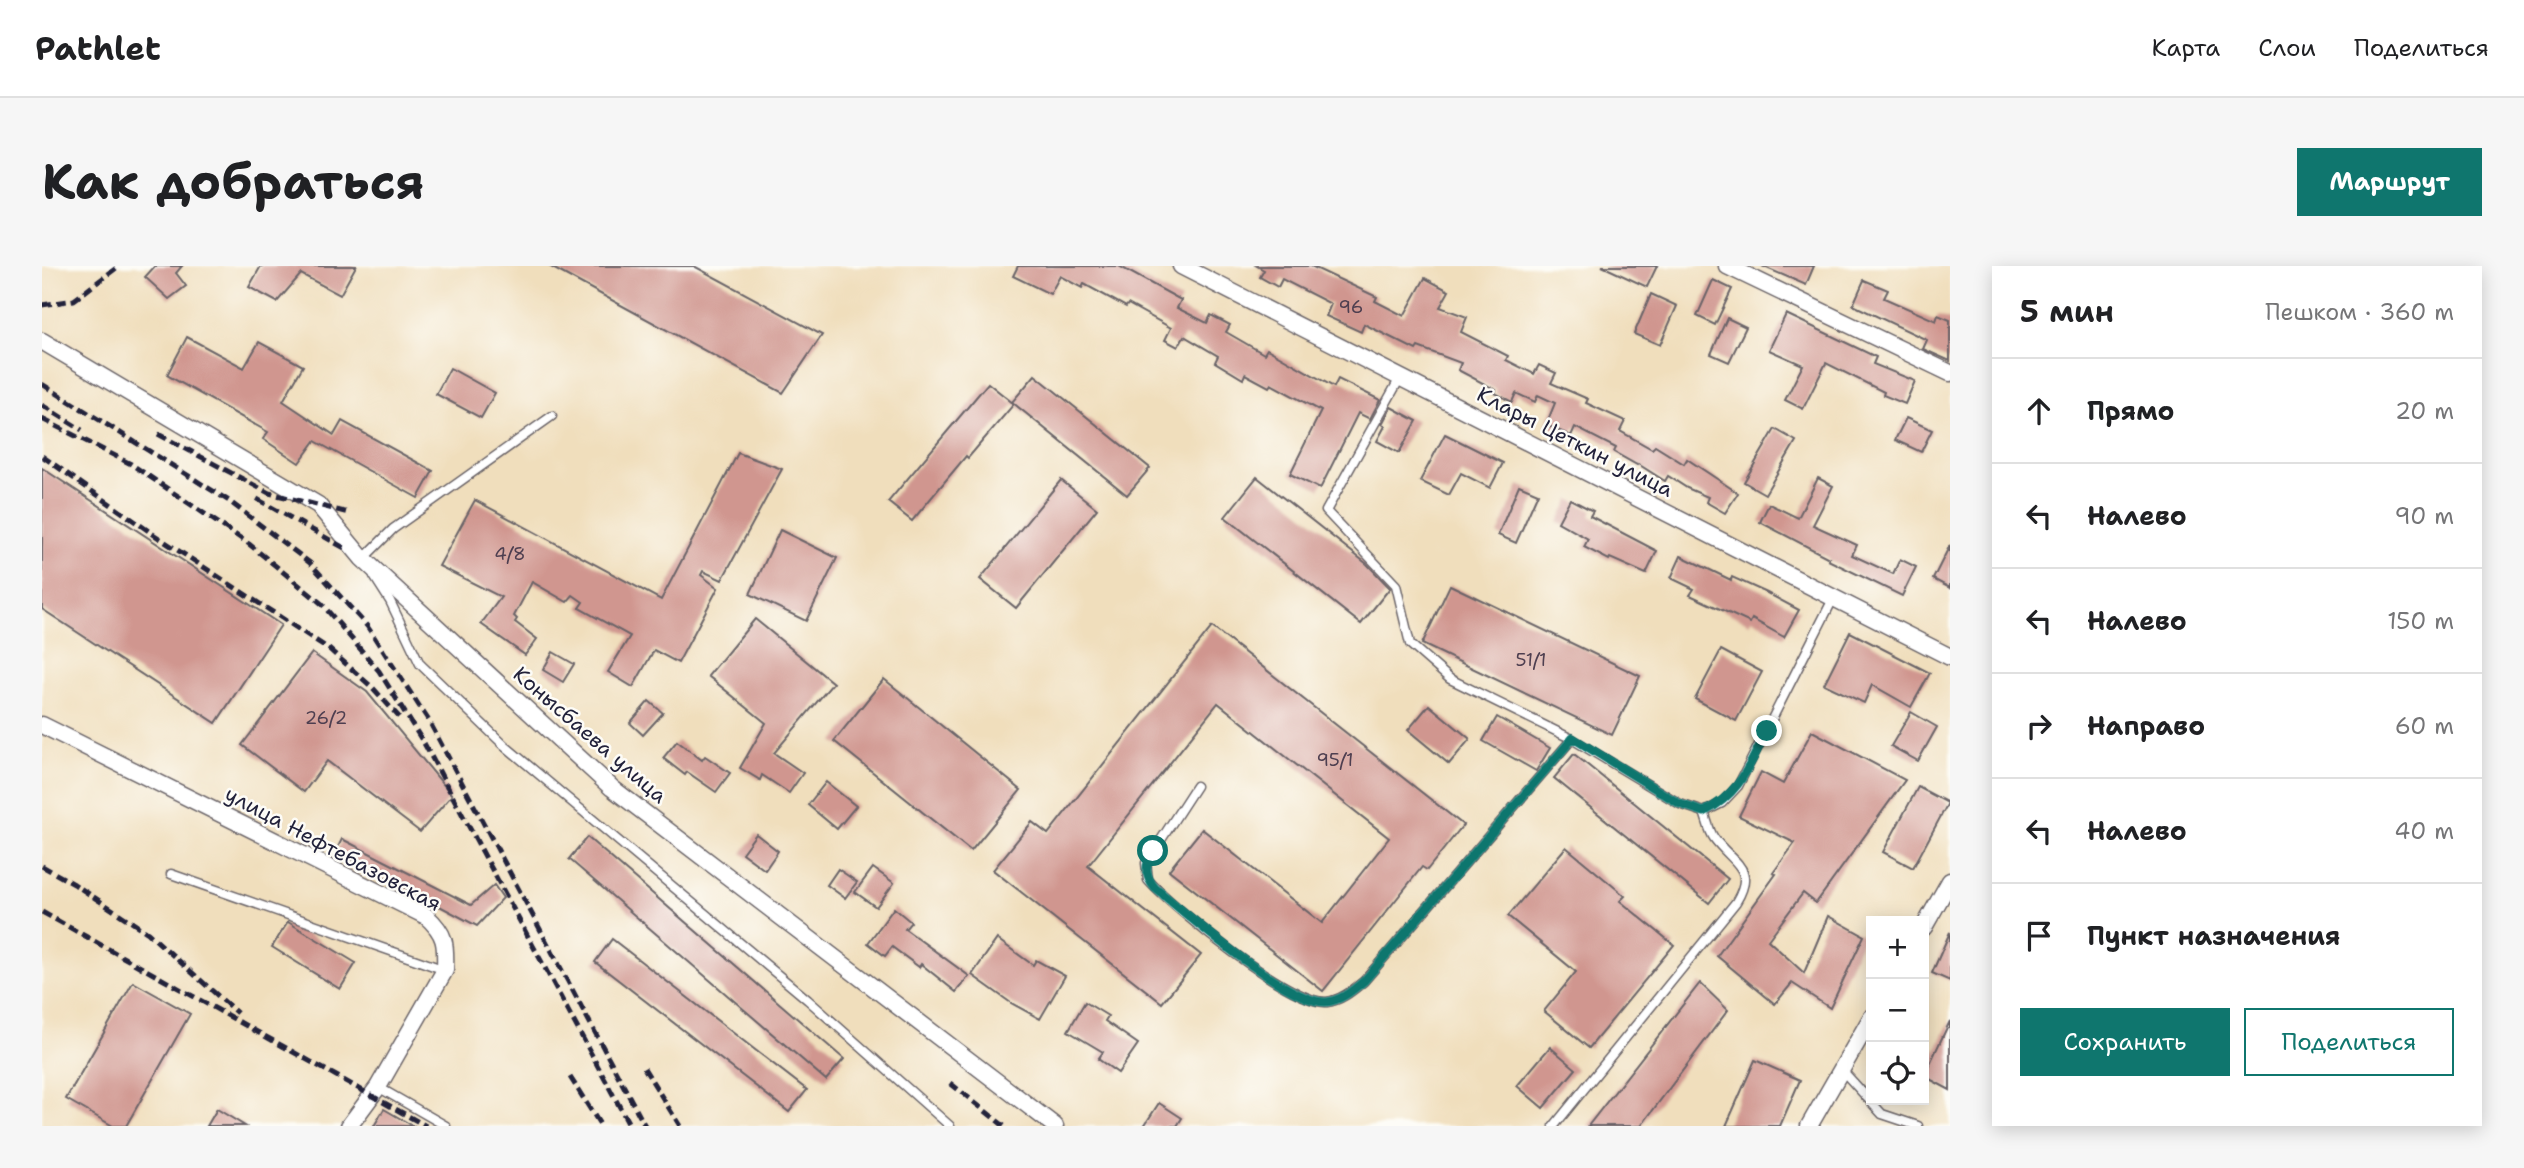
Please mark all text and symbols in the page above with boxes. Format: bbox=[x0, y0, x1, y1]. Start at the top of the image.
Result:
text: Pathlet bbox=[35, 26, 161, 71]
text: Карта bbox=[2152, 32, 2220, 64]
text: Слои bbox=[2258, 32, 2316, 64]
text: Поделиться bbox=[2354, 32, 2489, 64]
button: Маршрут bbox=[2297, 148, 2482, 216]
text: Как добраться bbox=[42, 149, 424, 215]
text: 5 мин bbox=[2020, 291, 2114, 332]
house number: 96 bbox=[1339, 295, 1363, 319]
text: Пешком · 360 m bbox=[2265, 297, 2454, 327]
street label: Клары Цеткин улица bbox=[1472, 380, 1678, 504]
icon: ahead bbox=[2020, 392, 2058, 430]
text: Прямо bbox=[2087, 393, 2175, 428]
text: 20 m bbox=[2395, 396, 2454, 426]
icon: left bbox=[2020, 497, 2058, 535]
text: Налево bbox=[2087, 498, 2187, 533]
text: 90 m bbox=[2394, 501, 2454, 531]
house number: 4/8 bbox=[494, 542, 526, 566]
icon: left bbox=[2020, 602, 2058, 640]
text: Налево bbox=[2087, 603, 2187, 638]
text: 150 m bbox=[2387, 606, 2454, 636]
house number: 51/1 bbox=[1515, 648, 1547, 672]
street label: Конысбаева улица bbox=[507, 660, 673, 810]
house number: 26/2 bbox=[305, 706, 347, 730]
icon: right bbox=[2020, 707, 2058, 745]
text: Направо bbox=[2087, 708, 2205, 743]
text: 60 m bbox=[2395, 711, 2454, 741]
route end bbox=[1751, 715, 1782, 746]
house number: 95/1 bbox=[1317, 748, 1353, 772]
street label: улица Нефтебазовская bbox=[220, 780, 446, 918]
icon: left bbox=[2020, 812, 2058, 850]
text: Налево bbox=[2087, 813, 2187, 848]
text: 40 m bbox=[2394, 816, 2454, 846]
route start bbox=[1137, 835, 1168, 866]
map controls bbox=[1866, 916, 1929, 1105]
button: + bbox=[1866, 916, 1929, 979]
icon: arrive bbox=[2020, 917, 2058, 955]
text: Пункт назначения bbox=[2087, 918, 2340, 953]
button: − bbox=[1866, 979, 1929, 1042]
button: Сохранить bbox=[2020, 1008, 2230, 1076]
button: Поделиться bbox=[2244, 1008, 2454, 1076]
button: locate bbox=[1866, 1042, 1929, 1105]

